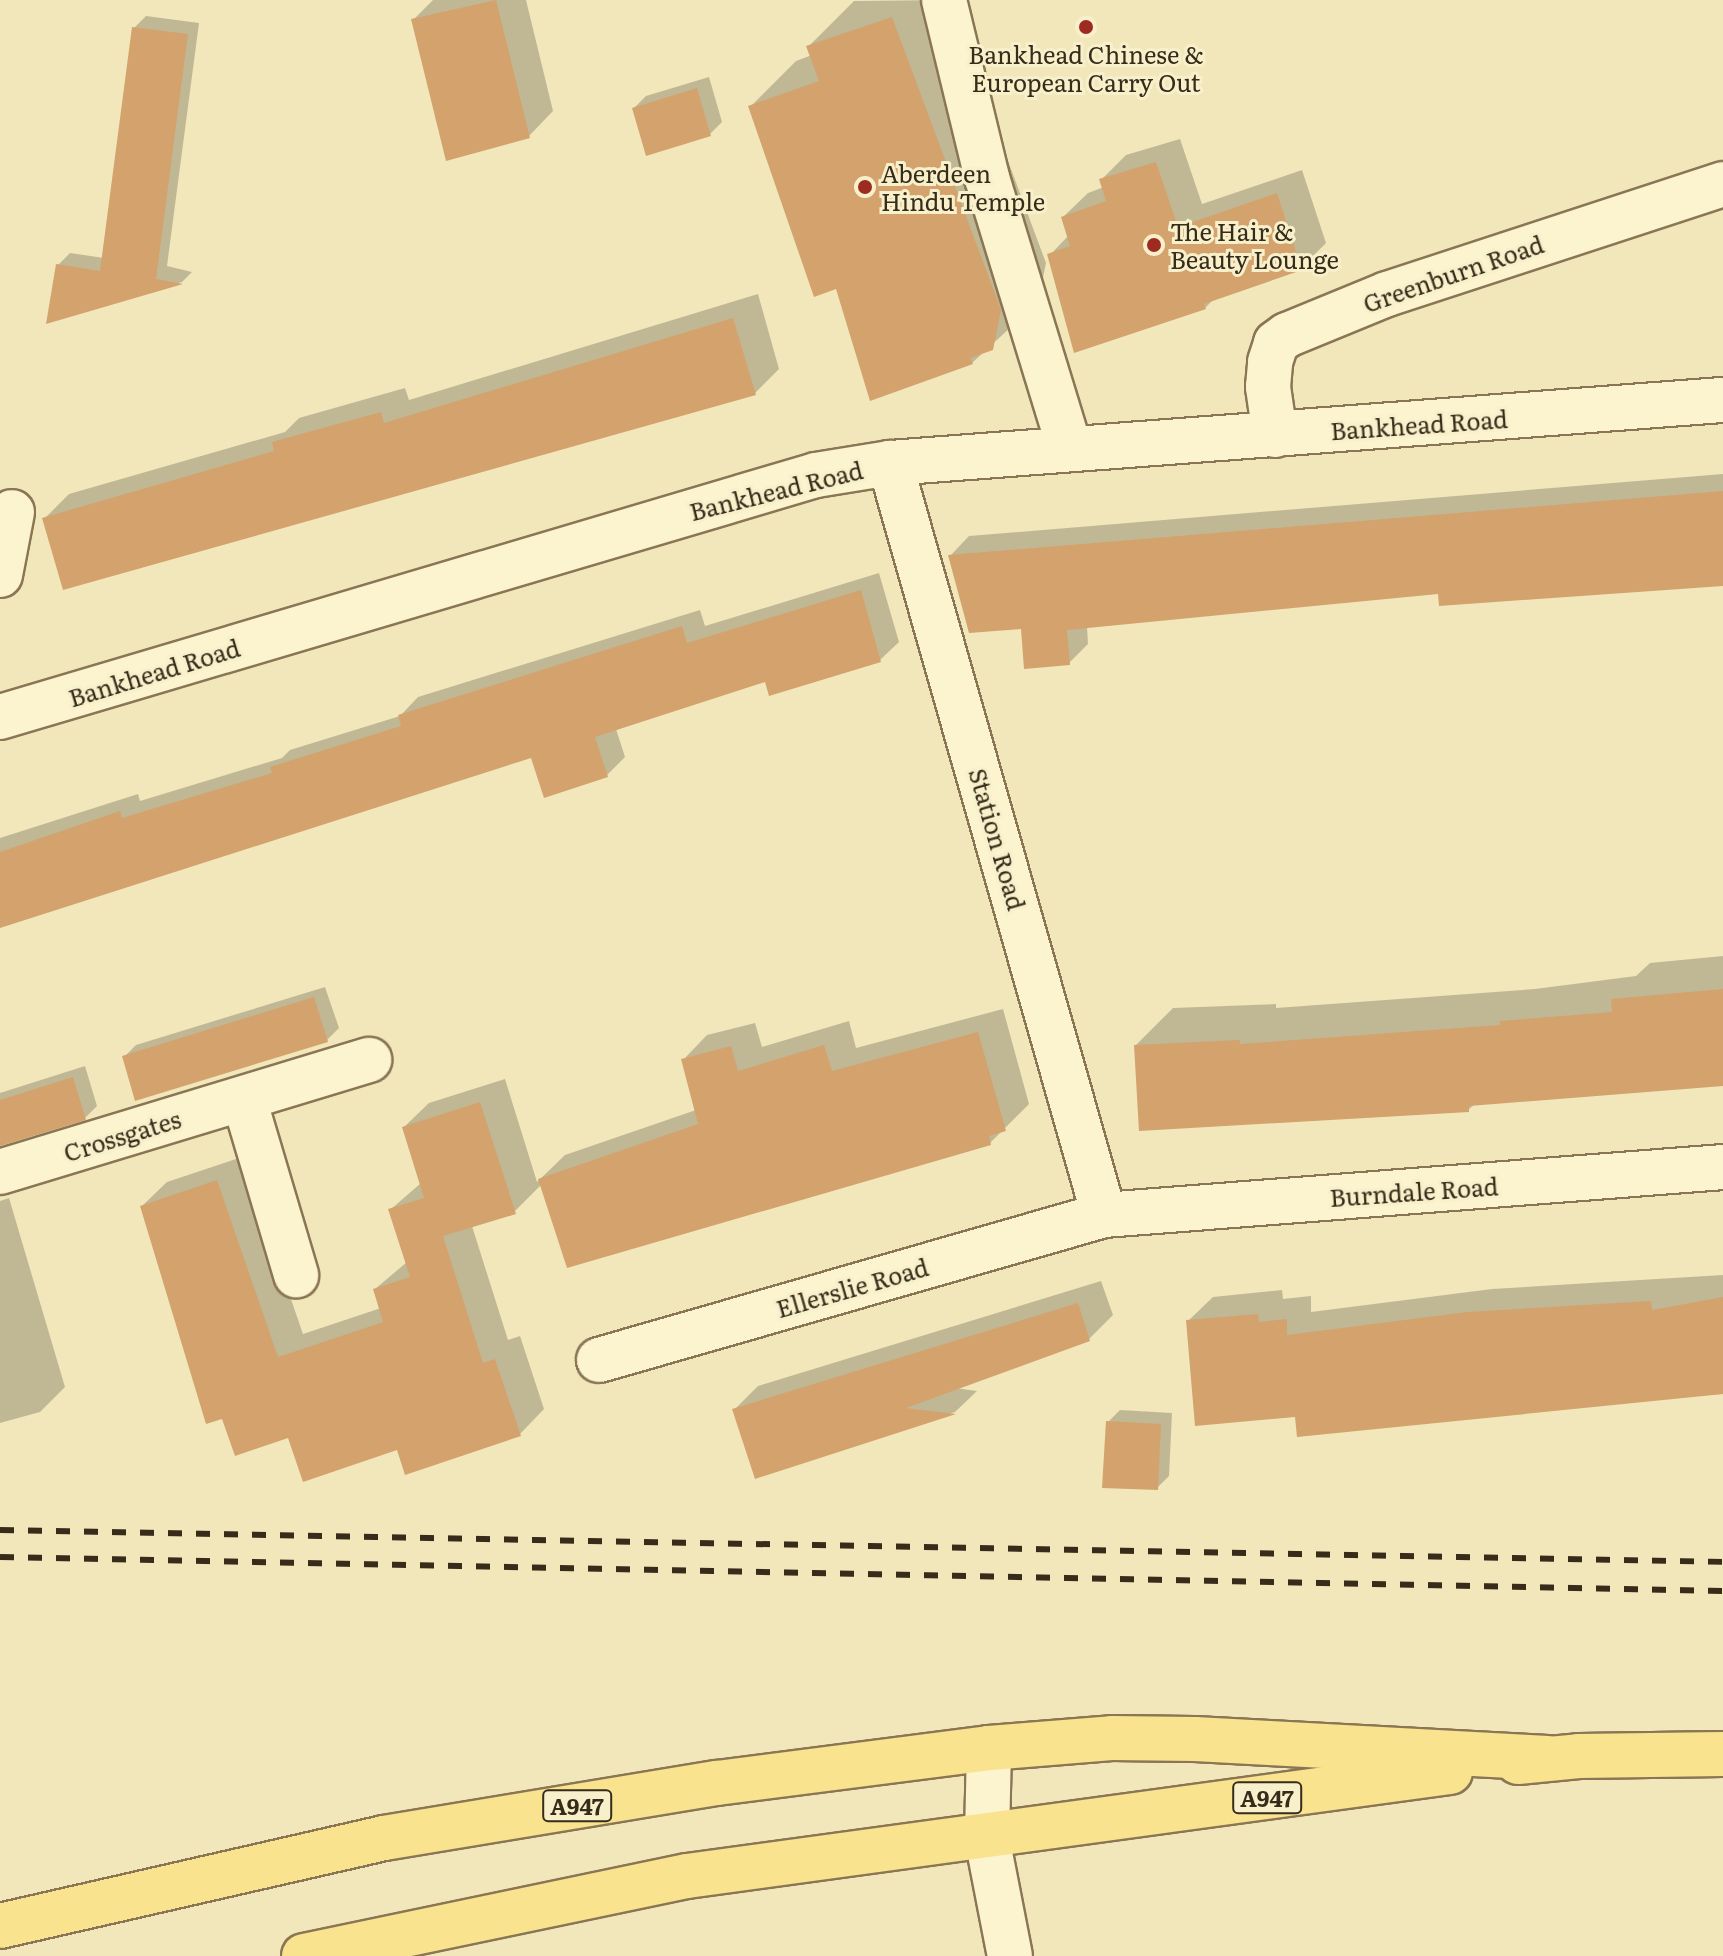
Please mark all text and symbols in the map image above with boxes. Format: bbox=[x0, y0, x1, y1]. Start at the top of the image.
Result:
marker: Bankhead Chinese & European Carry Out bbox=[1077, 18, 1095, 36]
place label: Bankhead Chinese & European Carry Out bbox=[968, 40, 1204, 96]
place label: Aberdeen Hindu Temple bbox=[881, 159, 1045, 215]
marker: Aberdeen Hindu Temple bbox=[856, 178, 874, 196]
place label: The Hair & Beauty Lounge bbox=[1170, 217, 1339, 273]
street label: Greenburn Road bbox=[1359, 229, 1547, 317]
marker: The Hair & Beauty Lounge bbox=[1145, 236, 1163, 254]
street label: Bankhead Road bbox=[1329, 403, 1509, 445]
street label: Bankhead Road bbox=[686, 455, 866, 525]
street label: Bankhead Road bbox=[65, 632, 243, 712]
street label: Station Road bbox=[964, 765, 1032, 913]
street label: Crossgates bbox=[60, 1104, 184, 1166]
street label: Burndale Road bbox=[1329, 1171, 1499, 1211]
street label: Ellerslie Road bbox=[773, 1252, 931, 1322]
road number: A947 bbox=[1231, 1780, 1303, 1816]
road number: A947 bbox=[541, 1788, 613, 1824]

